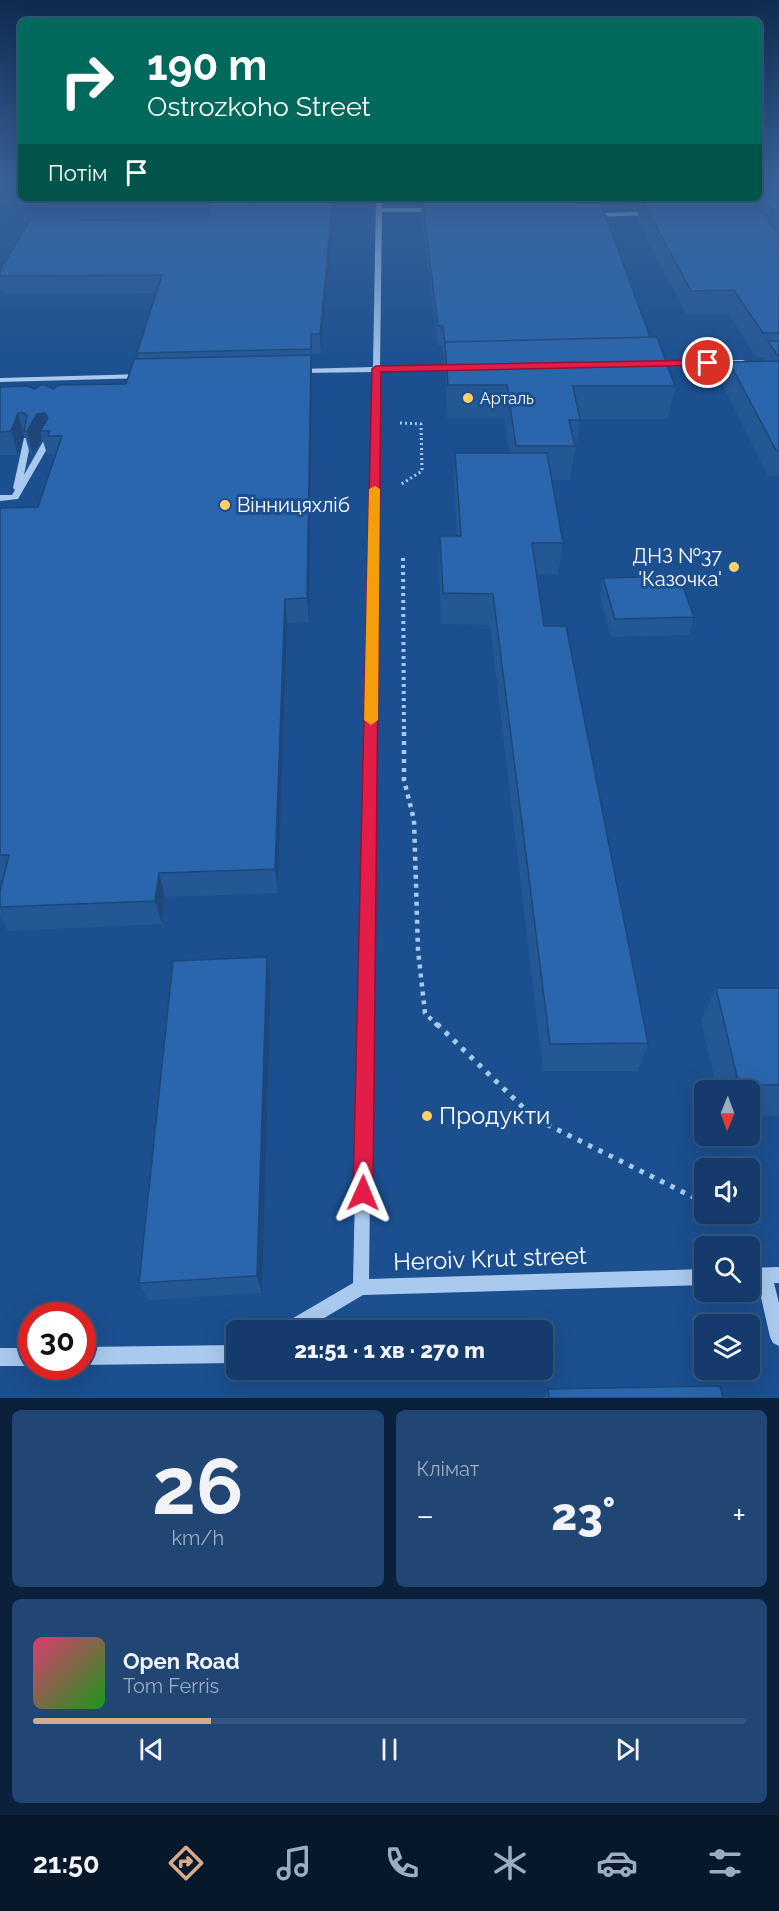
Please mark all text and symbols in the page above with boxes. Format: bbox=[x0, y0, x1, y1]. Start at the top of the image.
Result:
text: 190 m bbox=[147, 41, 267, 90]
icon: right bbox=[48, 42, 126, 120]
text: Ostrozkoho Street bbox=[147, 91, 371, 122]
icon: arrive bbox=[120, 156, 153, 189]
text: Потім bbox=[48, 160, 108, 186]
pin bbox=[682, 337, 733, 388]
icon: arrive bbox=[691, 346, 724, 379]
place label: Арталь bbox=[480, 389, 534, 408]
marker: Арталь bbox=[461, 391, 475, 405]
place label: Вінницяхліб bbox=[237, 493, 350, 517]
marker: Вінницяхліб bbox=[218, 498, 232, 512]
place label: ДНЗ №37 'Казочка' bbox=[632, 544, 722, 591]
marker: ДНЗ №37 'Казочка' bbox=[727, 560, 741, 574]
north arrow bbox=[694, 1080, 760, 1146]
map controls bbox=[694, 1080, 760, 1380]
place label: Продукти bbox=[439, 1101, 550, 1130]
marker: Продукти bbox=[420, 1109, 434, 1123]
button: sound bbox=[694, 1158, 760, 1224]
position arrow bbox=[331, 1161, 395, 1225]
button: search bbox=[694, 1236, 760, 1302]
street label: Heroiv Krut street bbox=[393, 1241, 587, 1276]
speed limit sign: 30 bbox=[18, 1302, 96, 1380]
button: layers bbox=[694, 1314, 760, 1380]
text: 21:51 · 1 хв · 270 m bbox=[294, 1337, 485, 1363]
text: 26 bbox=[152, 1441, 243, 1532]
text: Клімат bbox=[417, 1457, 479, 1481]
text: 23° bbox=[551, 1488, 615, 1541]
text: − bbox=[417, 1496, 434, 1535]
text: + bbox=[732, 1496, 746, 1535]
text: km/h bbox=[171, 1526, 224, 1550]
text: Open Road bbox=[123, 1648, 240, 1674]
text: Tom Ferris bbox=[123, 1674, 219, 1698]
icon: previous bbox=[135, 1733, 168, 1766]
icon: pause bbox=[373, 1733, 406, 1766]
icon: next bbox=[611, 1733, 644, 1766]
icon: directions bbox=[165, 1842, 207, 1884]
icon: music bbox=[273, 1842, 315, 1884]
icon: phone bbox=[381, 1842, 423, 1884]
icon: climate bbox=[489, 1842, 531, 1884]
icon: car bbox=[596, 1842, 638, 1884]
icon: filters bbox=[704, 1842, 746, 1884]
text: 21:50 bbox=[33, 1848, 100, 1879]

